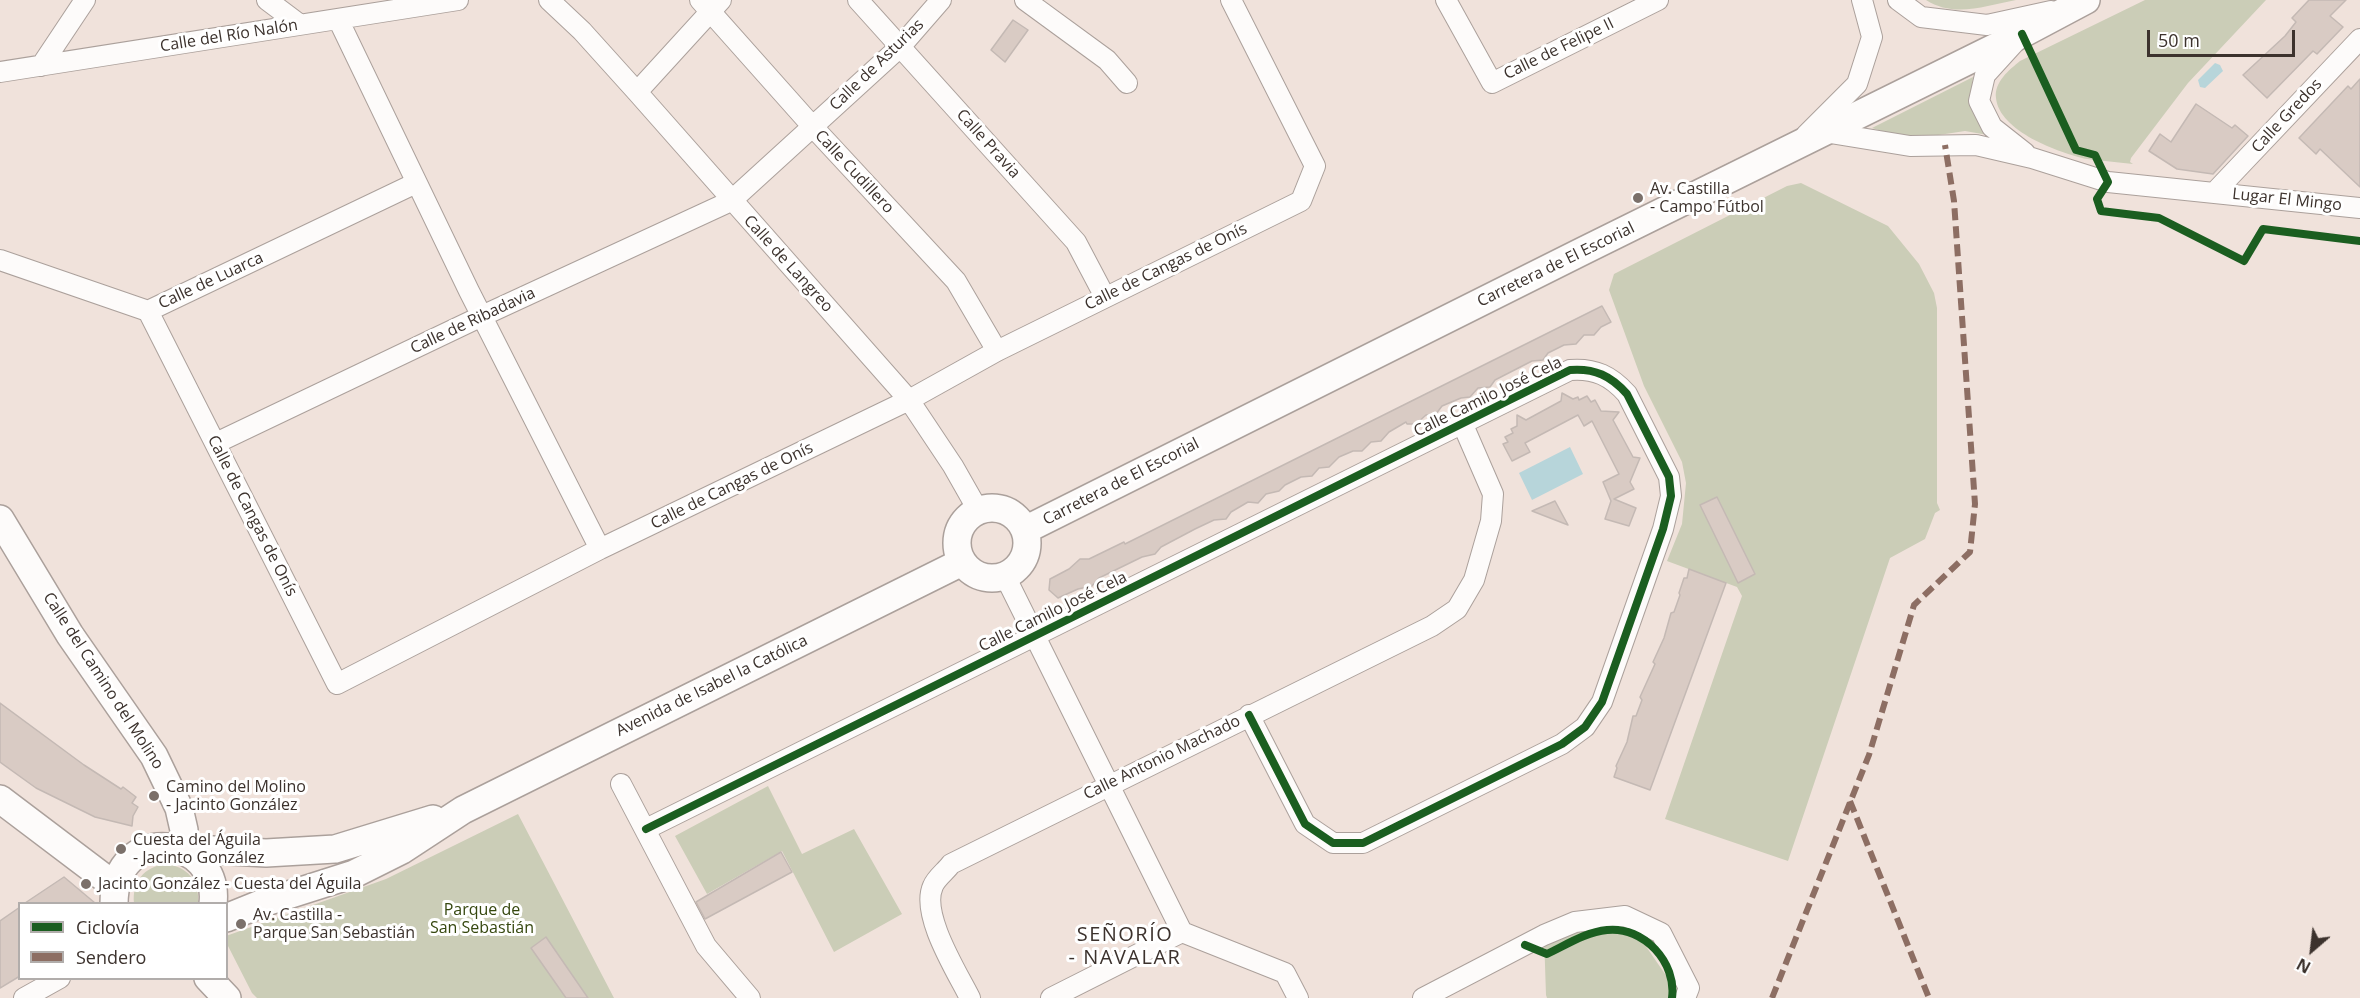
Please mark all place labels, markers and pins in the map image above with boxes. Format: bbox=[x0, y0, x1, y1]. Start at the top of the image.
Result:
place label: Av. Castilla - Campo Fútbol bbox=[1650, 179, 1764, 217]
marker: Av. Castilla - Campo Fútbol bbox=[1631, 191, 1645, 205]
place label: Camino del Molino - Jacinto González bbox=[166, 777, 306, 815]
marker: Camino del Molino - Jacinto González bbox=[147, 789, 161, 803]
place label: Cuesta del Águila - Jacinto González bbox=[133, 830, 264, 868]
marker: Cuesta del Águila - Jacinto González bbox=[114, 842, 128, 856]
place label: Jacinto González - Cuesta del Águila bbox=[98, 874, 361, 894]
marker: Jacinto González - Cuesta del Águila bbox=[79, 877, 93, 891]
place label: Av. Castilla - Parque San Sebastián bbox=[253, 905, 415, 943]
marker: Av. Castilla - Parque San Sebastián bbox=[234, 917, 248, 931]

